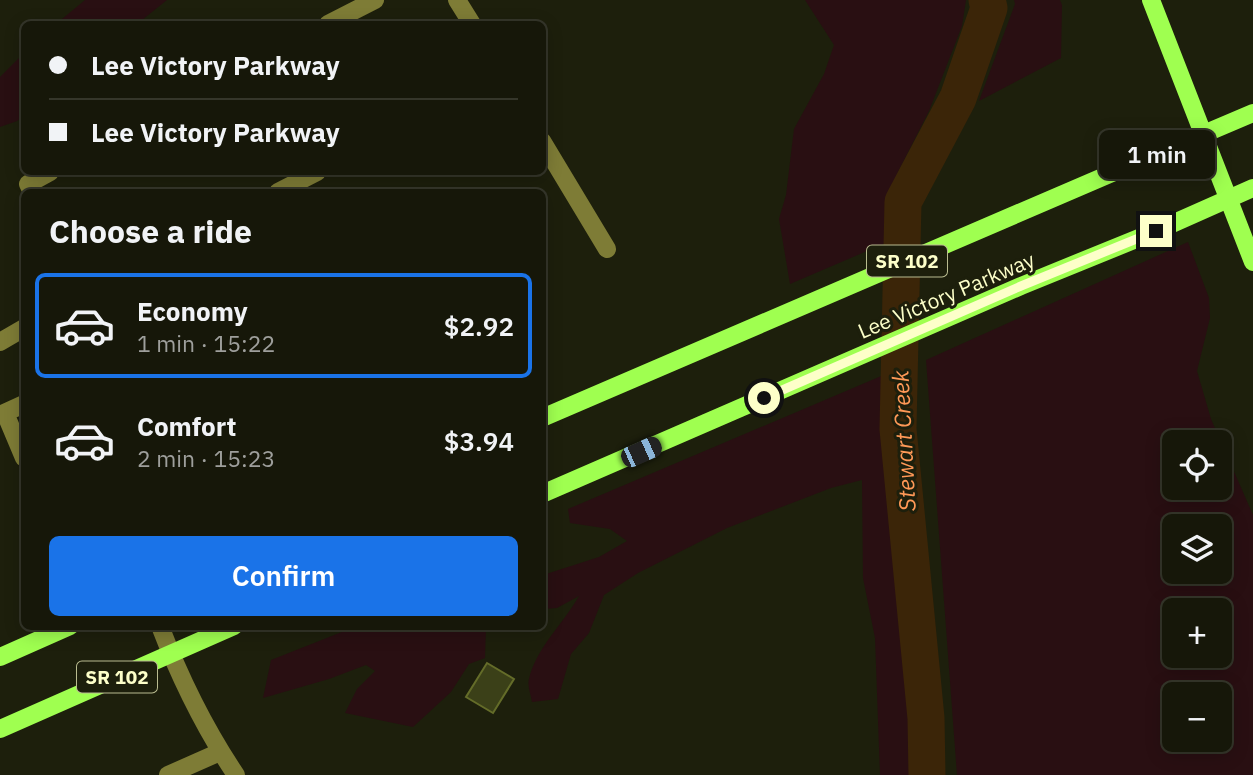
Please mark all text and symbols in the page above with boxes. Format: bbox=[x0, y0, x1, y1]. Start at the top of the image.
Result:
text: Lee Victory Parkway bbox=[91, 48, 340, 82]
text: Lee Victory Parkway bbox=[91, 115, 340, 149]
callout: 1 min bbox=[1098, 130, 1214, 178]
text: 1 min bbox=[1127, 139, 1187, 169]
text: Choose a ride bbox=[49, 210, 252, 252]
route end bbox=[1140, 215, 1172, 247]
street label: Lee Victory Parkway bbox=[853, 245, 1039, 345]
road number: SR 102 bbox=[867, 246, 947, 276]
icon: car bbox=[53, 294, 116, 357]
text: Economy bbox=[137, 294, 248, 328]
text: $2.92 bbox=[444, 309, 514, 343]
text: 1 min · 15:22 bbox=[137, 328, 275, 358]
water label: Stewart Creek bbox=[884, 369, 922, 512]
route start bbox=[748, 382, 780, 414]
icon: car bbox=[53, 409, 116, 472]
text: Comfort bbox=[137, 409, 236, 443]
text: $3.94 bbox=[444, 424, 514, 458]
map controls bbox=[1162, 430, 1232, 752]
button: locate bbox=[1162, 430, 1232, 500]
car bbox=[618, 434, 665, 470]
text: 2 min · 15:23 bbox=[137, 443, 275, 473]
button: layers bbox=[1162, 514, 1232, 584]
button: Confirm bbox=[49, 536, 518, 616]
button: + bbox=[1162, 598, 1232, 668]
road number: SR 102 bbox=[77, 662, 157, 692]
button: − bbox=[1162, 682, 1232, 752]

